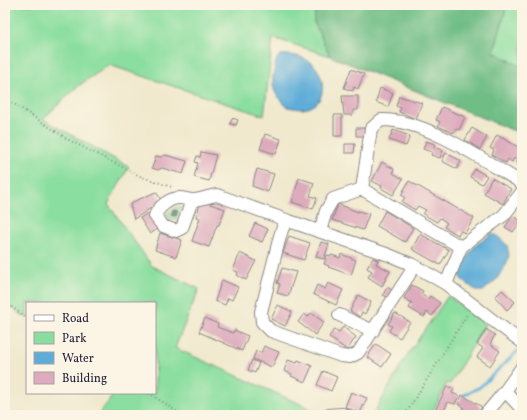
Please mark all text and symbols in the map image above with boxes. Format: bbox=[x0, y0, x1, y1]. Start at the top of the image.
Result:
legend bbox=[26, 302, 156, 394]
text: Road bbox=[62, 311, 89, 327]
text: Park bbox=[62, 331, 87, 347]
text: Water bbox=[62, 351, 94, 367]
text: Building bbox=[62, 371, 107, 387]

